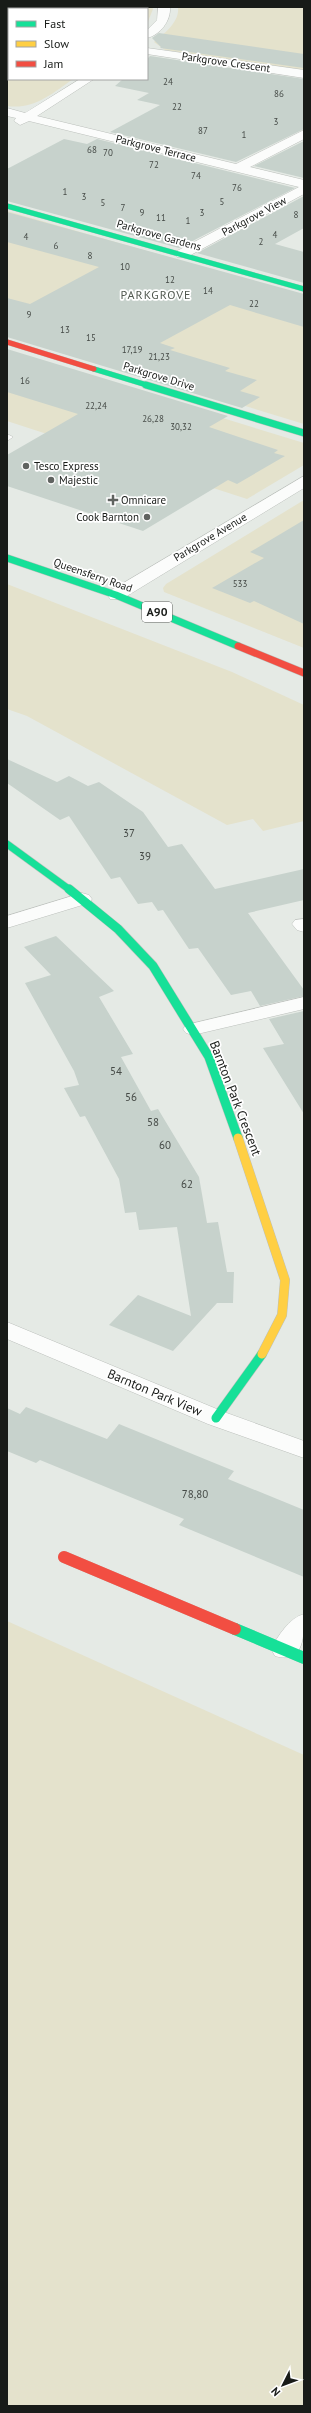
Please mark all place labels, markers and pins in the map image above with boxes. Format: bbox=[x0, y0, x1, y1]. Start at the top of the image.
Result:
place label: Tesco Express bbox=[34, 459, 99, 473]
marker: Tesco Express bbox=[21, 461, 31, 471]
place label: Majestic bbox=[59, 473, 98, 487]
marker: Majestic bbox=[46, 475, 56, 485]
place label: Omnicare bbox=[121, 493, 167, 507]
marker: Omnicare bbox=[108, 495, 118, 505]
place label: Cook Barnton bbox=[76, 510, 139, 524]
marker: Cook Barnton bbox=[142, 512, 152, 522]

